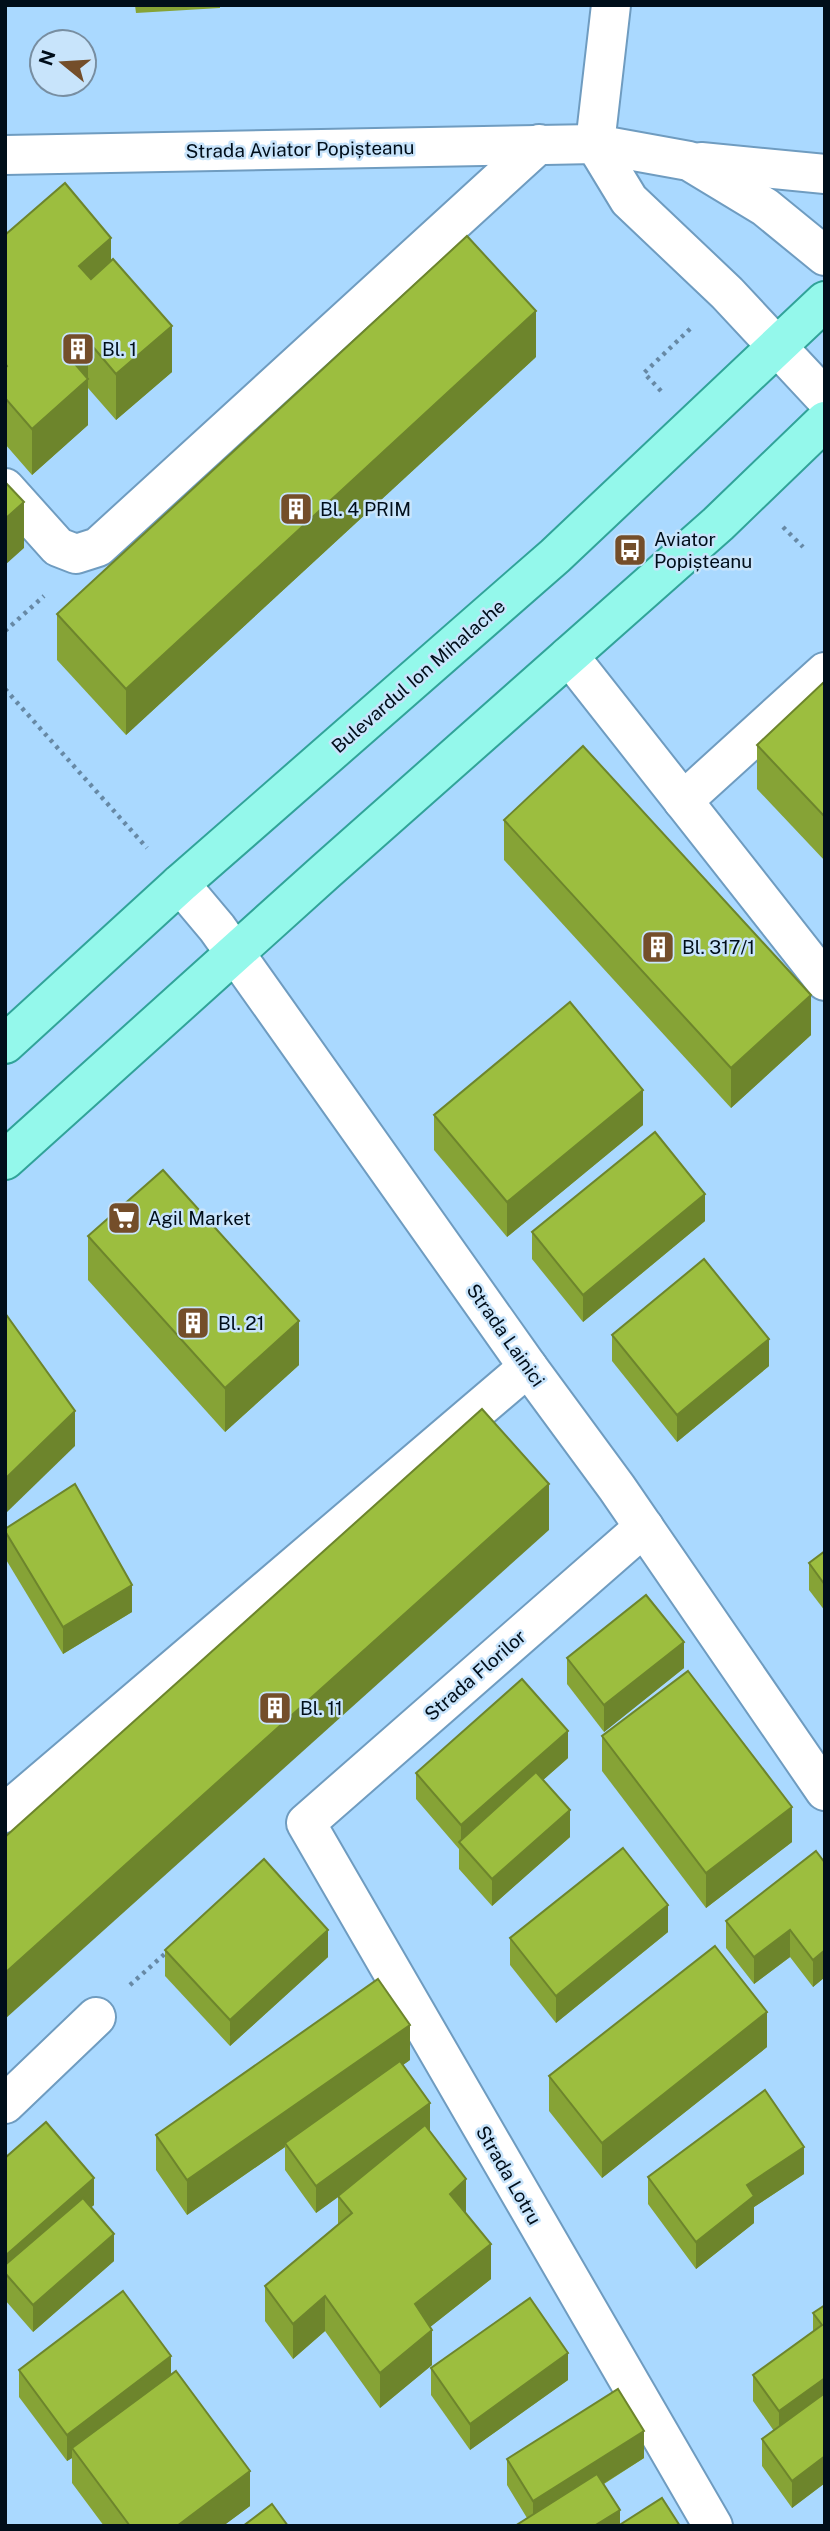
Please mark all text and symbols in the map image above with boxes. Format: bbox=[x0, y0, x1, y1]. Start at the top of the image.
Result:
north arrow bbox=[28, 28, 98, 98]
text: N bbox=[34, 47, 60, 68]
street label: Strada Aviator Popișteanu bbox=[185, 136, 415, 162]
building icon: Bl. 1 bbox=[59, 330, 97, 368]
place label: Bl. 1 bbox=[102, 338, 137, 360]
building icon: Bl. 4 PRIM bbox=[277, 490, 315, 528]
place label: Bl. 4 PRIM bbox=[320, 498, 411, 520]
place label: Aviator Popișteanu bbox=[654, 528, 752, 572]
bus stop icon: Aviator Popișteanu bbox=[611, 531, 649, 569]
street label: Bulevardul Ion Mihalache bbox=[327, 595, 509, 757]
building icon: Bl. 317/1 bbox=[639, 928, 677, 966]
place label: Bl. 317/1 bbox=[682, 936, 755, 958]
supermarket icon: Agil Market bbox=[105, 1199, 143, 1237]
place label: Agil Market bbox=[148, 1207, 251, 1229]
street label: Strada Lainici bbox=[462, 1279, 550, 1391]
building icon: Bl. 21 bbox=[174, 1304, 212, 1342]
place label: Bl. 21 bbox=[218, 1312, 264, 1334]
street label: Strada Florilor bbox=[420, 1625, 530, 1725]
building icon: Bl. 11 bbox=[256, 1689, 294, 1727]
place label: Bl. 11 bbox=[300, 1697, 343, 1719]
street label: Strada Lotru bbox=[472, 2122, 546, 2228]

